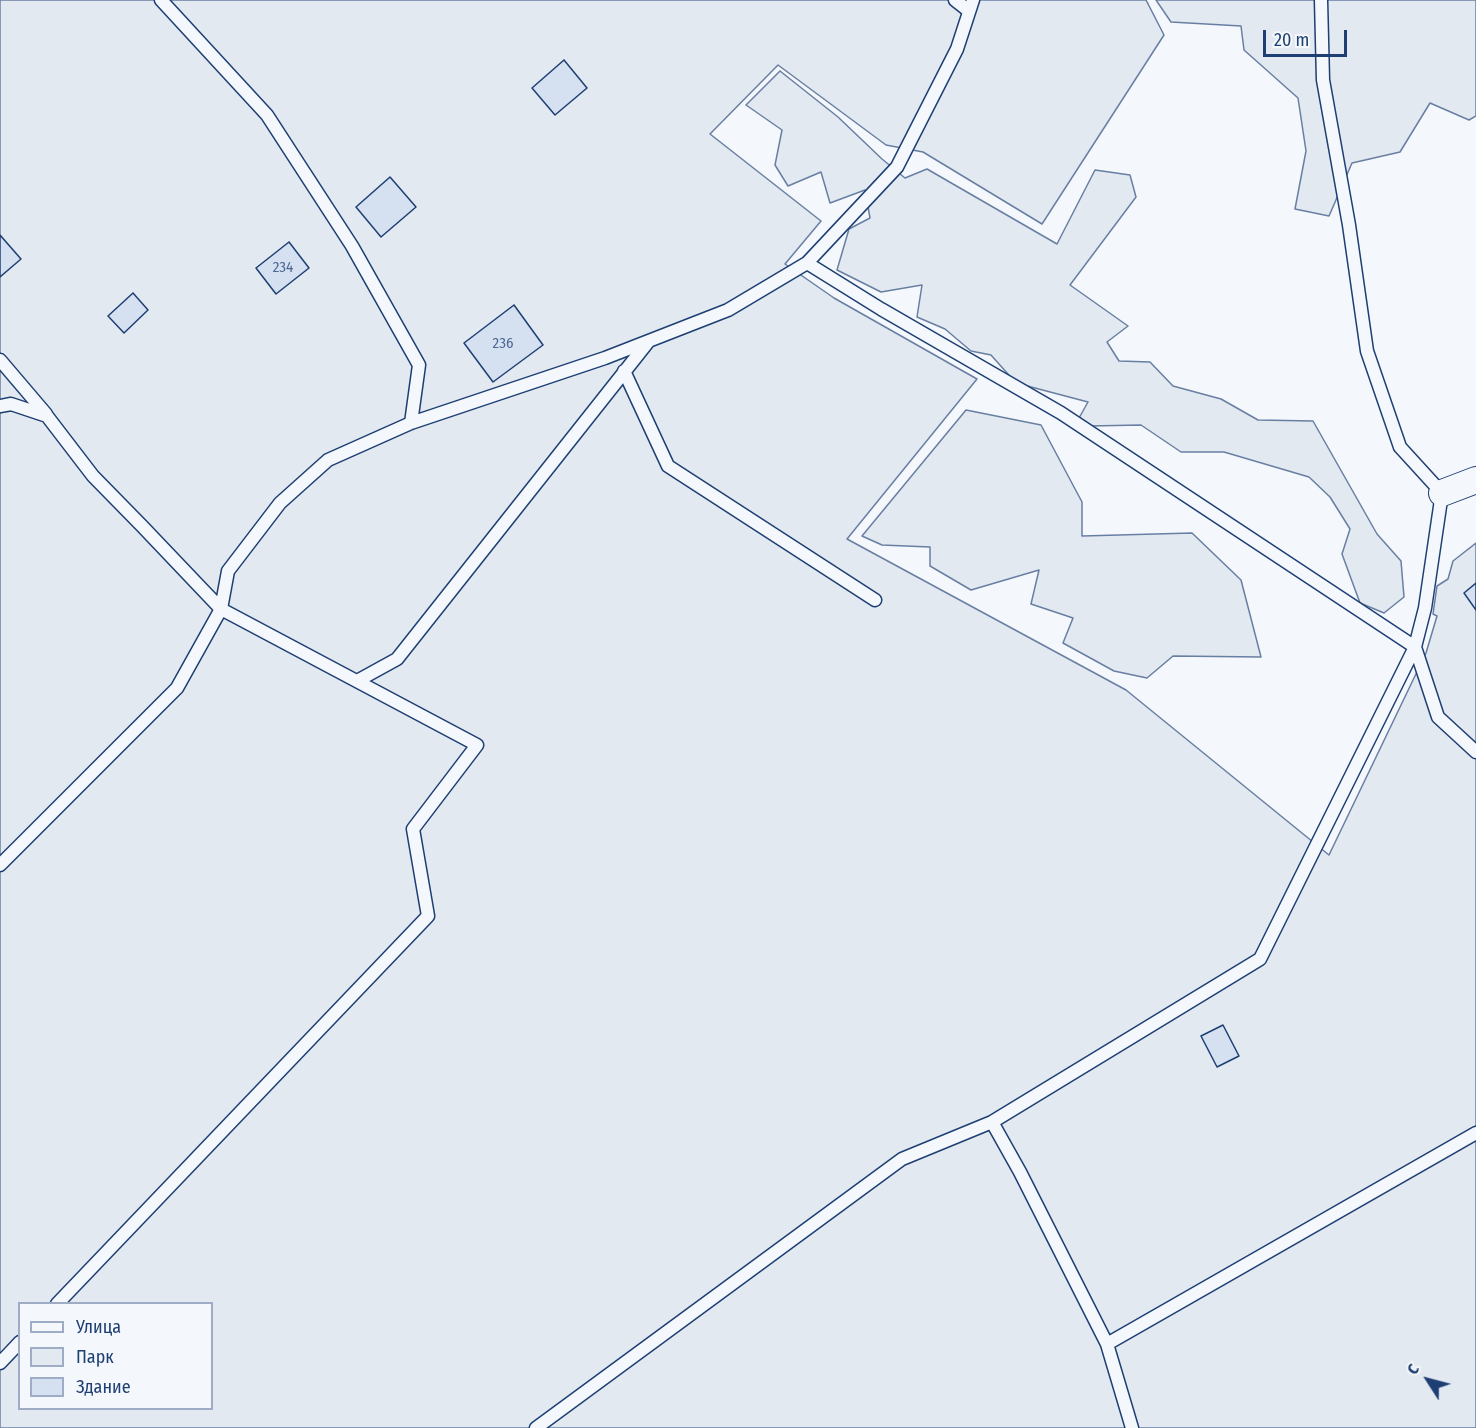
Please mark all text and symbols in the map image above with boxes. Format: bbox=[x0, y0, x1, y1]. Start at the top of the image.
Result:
scale bar bbox=[1266, 18, 1350, 56]
text: 20 m bbox=[1274, 29, 1309, 51]
house number: 234 bbox=[273, 259, 293, 277]
house number: 236 bbox=[493, 335, 513, 353]
legend bbox=[18, 1302, 213, 1410]
text: Улица bbox=[76, 1316, 121, 1338]
text: Парк bbox=[76, 1346, 114, 1368]
north arrow bbox=[1398, 1350, 1458, 1410]
text: С bbox=[1403, 1360, 1423, 1378]
text: Здание bbox=[76, 1376, 131, 1398]

